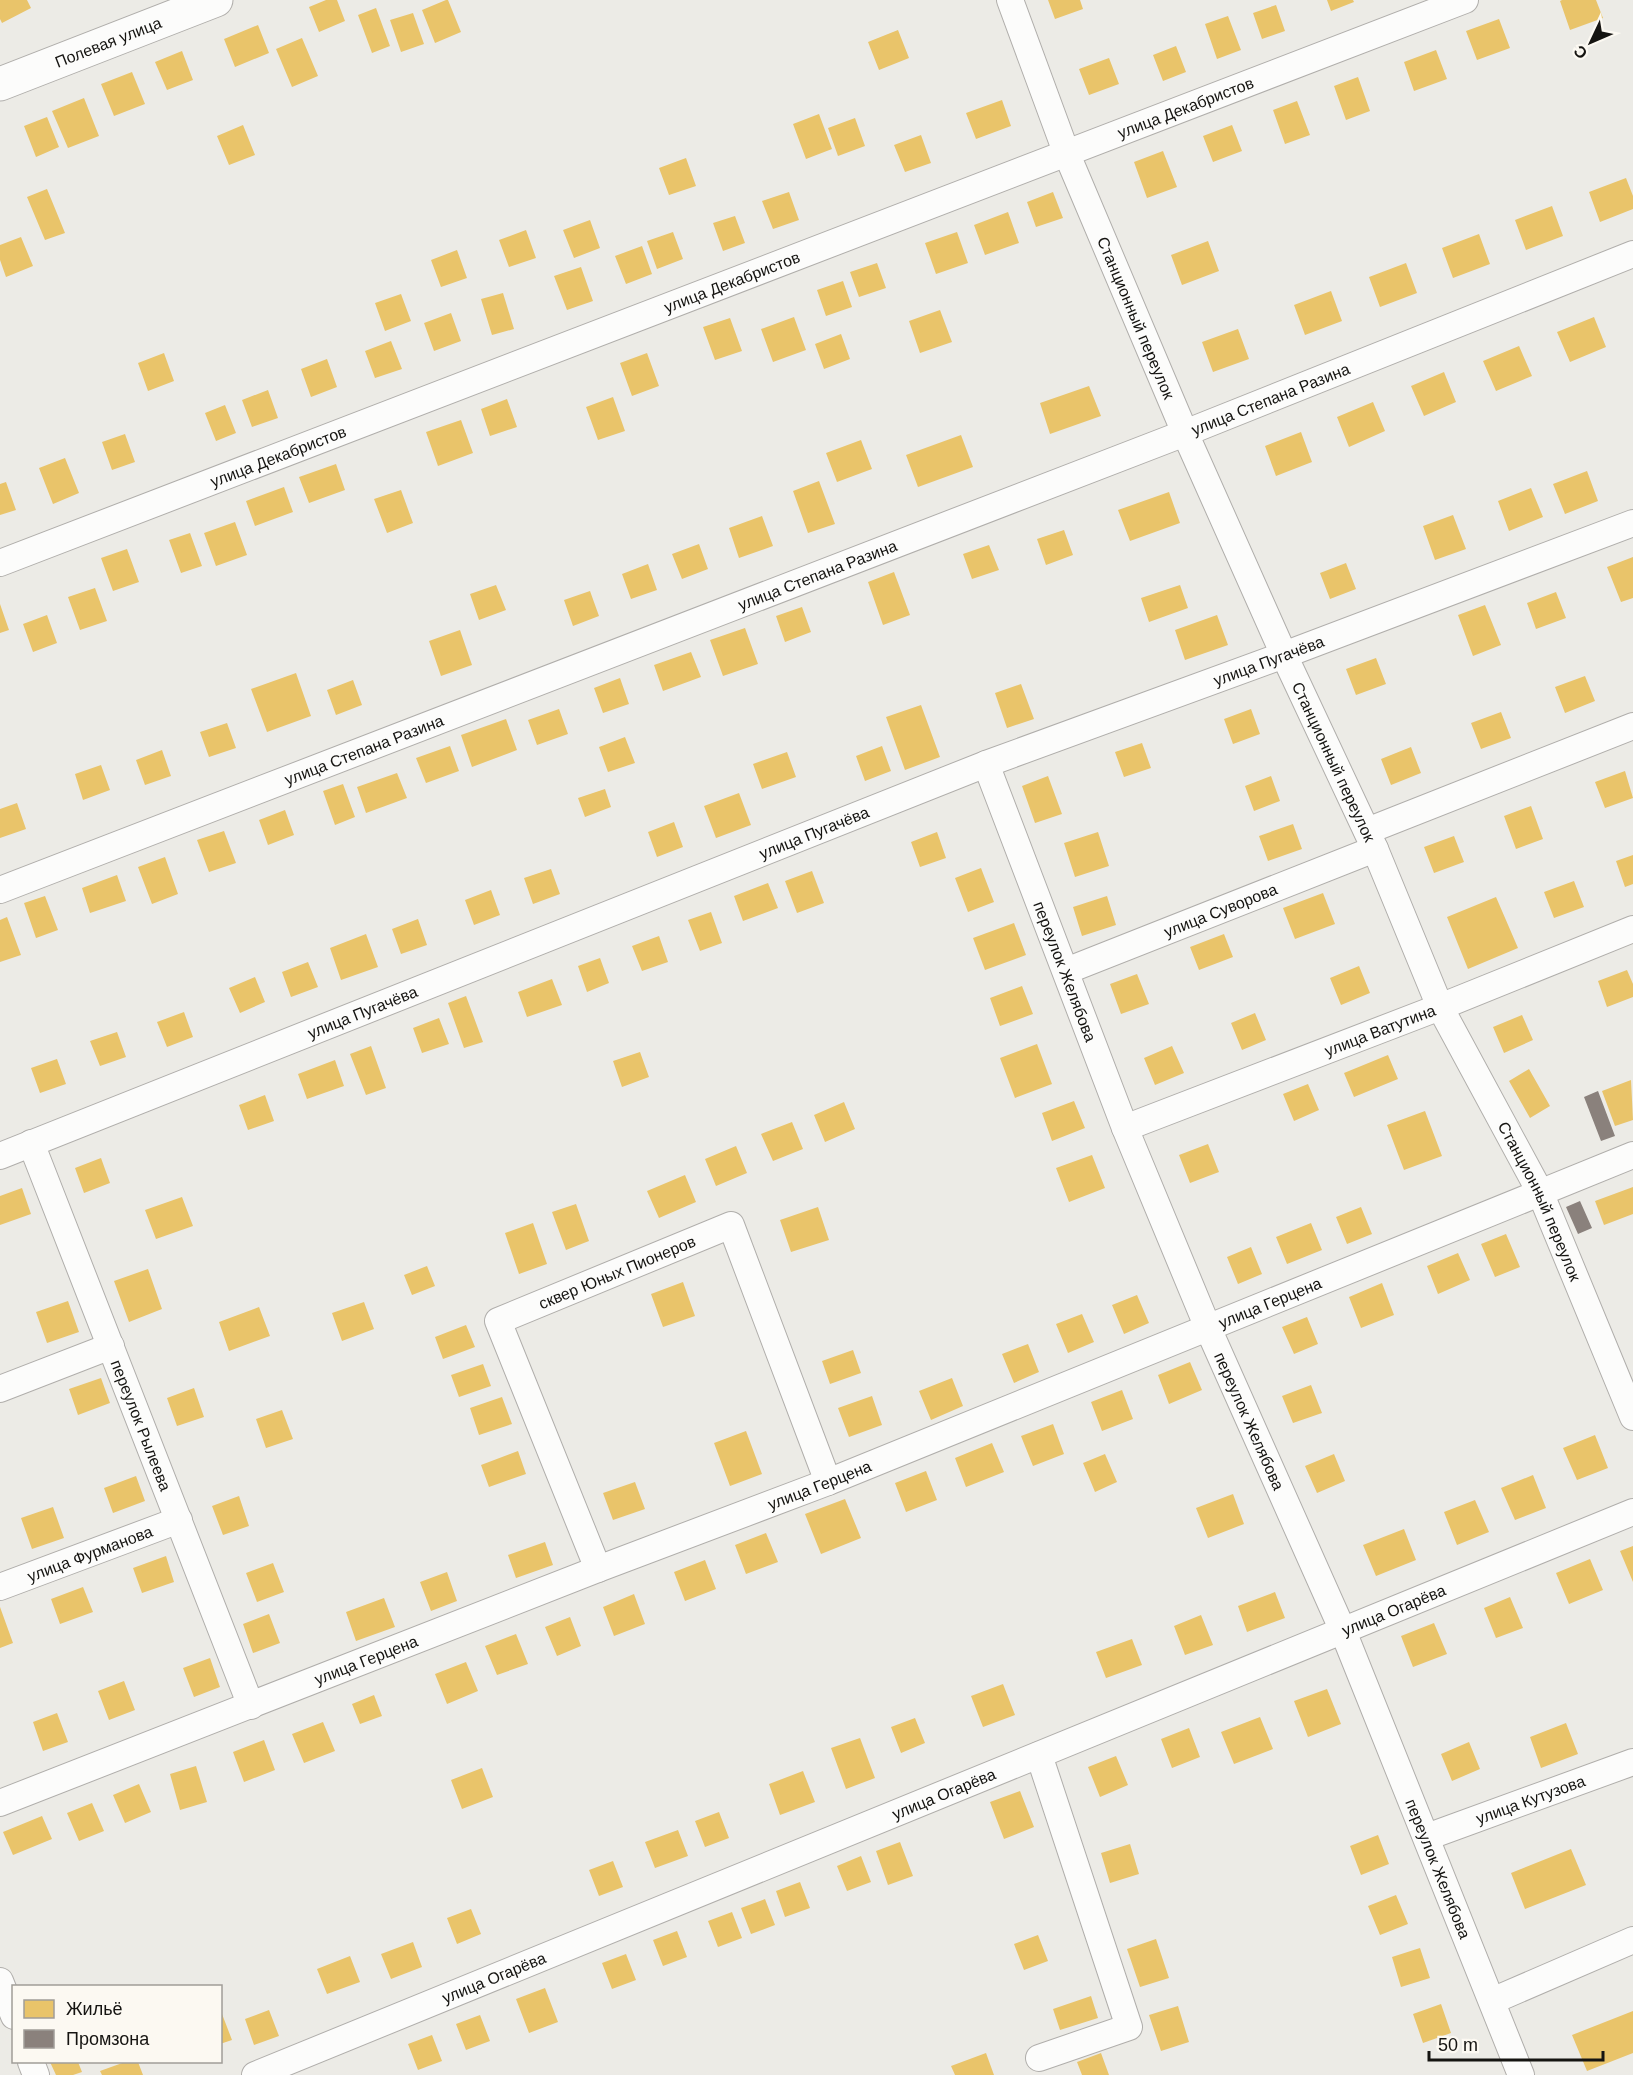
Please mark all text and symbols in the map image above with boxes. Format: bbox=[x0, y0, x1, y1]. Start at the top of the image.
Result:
north arrow bbox=[1561, 12, 1621, 72]
street label: Полевая улица bbox=[53, 14, 164, 70]
text: С bbox=[1570, 42, 1591, 62]
street label: улица Декабристов bbox=[1115, 74, 1256, 141]
street label: Станционный переулок bbox=[1094, 234, 1178, 402]
street label: улица Декабристов bbox=[662, 248, 802, 316]
street label: улица Степана Разина bbox=[1189, 360, 1352, 438]
street label: улица Декабристов bbox=[208, 422, 348, 490]
street label: улица Степана Разина bbox=[736, 536, 899, 613]
street label: улица Пугачёва bbox=[1211, 632, 1326, 689]
street label: Станционный переулок bbox=[1289, 679, 1379, 845]
street label: улица Степана Разина bbox=[282, 711, 446, 788]
street label: улица Пугачёва bbox=[757, 803, 871, 862]
street label: улица Суворова bbox=[1161, 880, 1280, 940]
street label: переулок Желябова bbox=[1031, 899, 1100, 1044]
street label: улица Пугачёва bbox=[305, 982, 420, 1041]
street label: улица Ватутина bbox=[1322, 1001, 1438, 1059]
street label: Станционный переулок bbox=[1495, 1119, 1585, 1284]
street label: сквер Юных Пионеров bbox=[536, 1232, 698, 1312]
street label: улица Герцена bbox=[1216, 1274, 1324, 1331]
street label: переулок Желябова bbox=[1211, 1349, 1288, 1493]
street label: переулок Рылеева bbox=[108, 1357, 175, 1493]
street label: улица Герцена bbox=[765, 1457, 874, 1513]
street label: улица Фурманова bbox=[25, 1522, 155, 1584]
street label: улица Огарёва bbox=[1339, 1581, 1448, 1639]
street label: улица Герцена bbox=[312, 1632, 420, 1688]
street label: улица Огарёва bbox=[889, 1765, 998, 1822]
street label: улица Кутузова bbox=[1474, 1772, 1587, 1827]
street label: переулок Желябова bbox=[1403, 1796, 1474, 1941]
street label: улица Огарёва bbox=[440, 1949, 548, 2006]
legend bbox=[12, 1985, 222, 2063]
text: Жильё bbox=[66, 1999, 123, 2019]
scale bar bbox=[1429, 2024, 1603, 2062]
text: Промзона bbox=[66, 2029, 150, 2049]
text: 50 m bbox=[1438, 2035, 1478, 2055]

